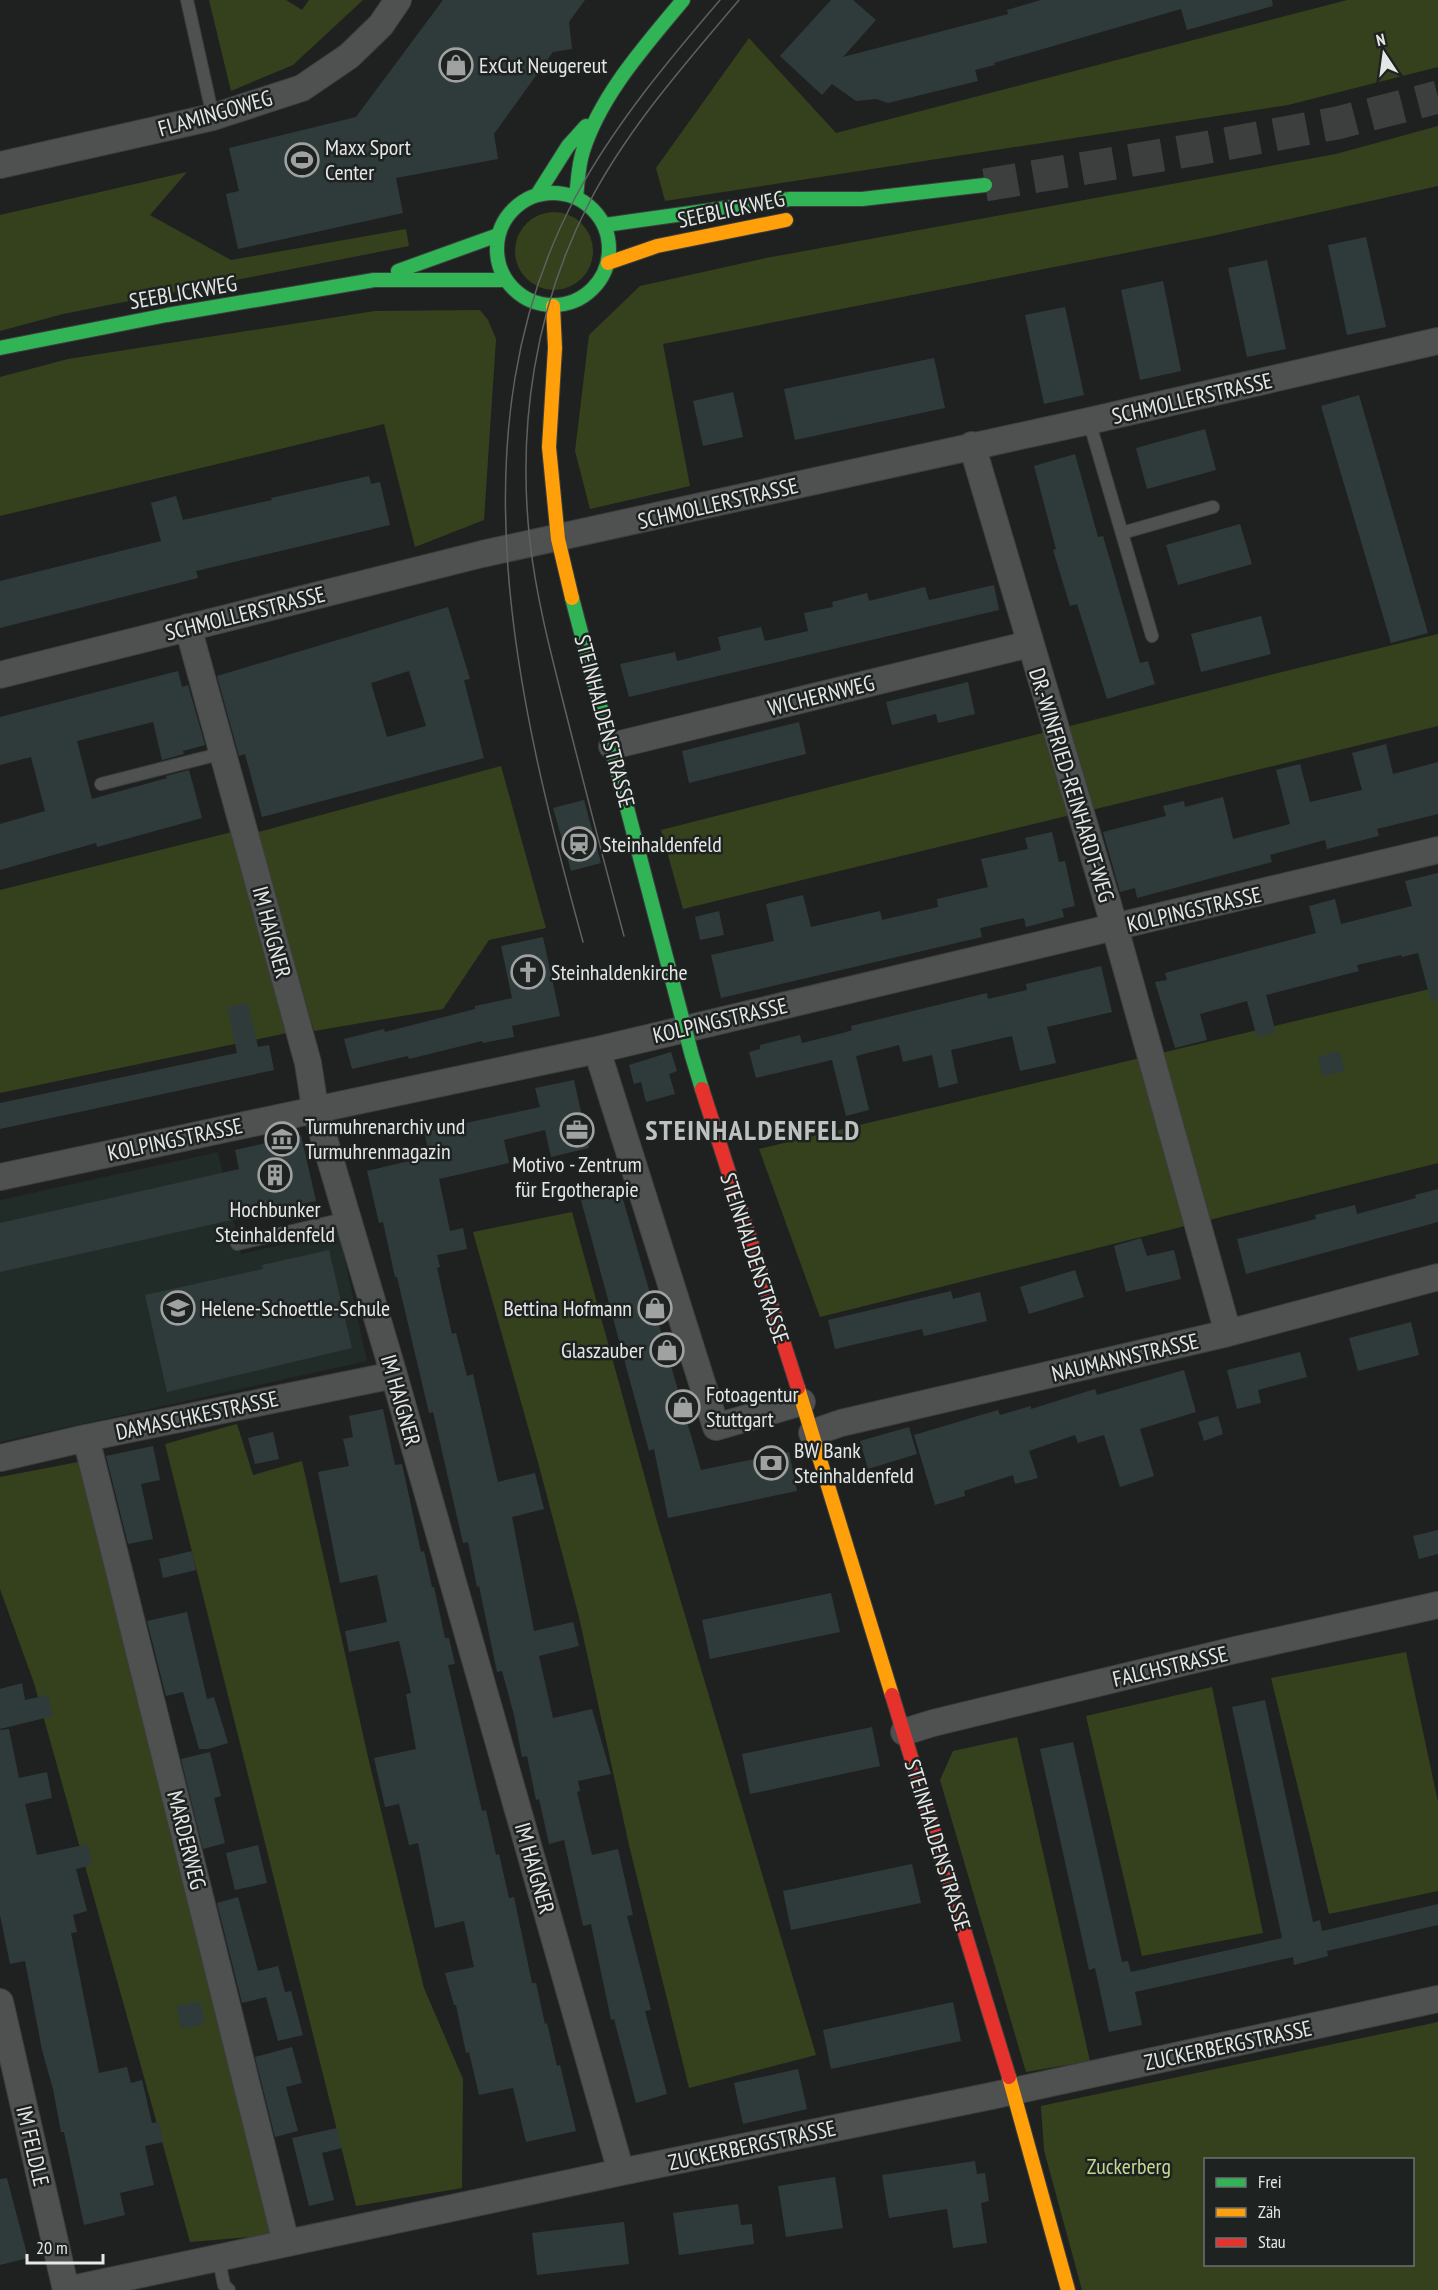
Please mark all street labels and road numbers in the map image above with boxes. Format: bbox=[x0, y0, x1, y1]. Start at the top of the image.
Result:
street label: FLAMINGOWEG bbox=[155, 83, 275, 143]
street label: SEEBLICKWEG bbox=[675, 184, 787, 234]
street label: SEEBLICKWEG bbox=[127, 269, 239, 315]
street label: SCHMOLLERSTRASSE bbox=[1109, 366, 1275, 430]
street label: SCHMOLLERSTRASSE bbox=[635, 471, 801, 535]
street label: SCHMOLLERSTRASSE bbox=[162, 580, 328, 646]
street label: STEINHALDENSTRASSE bbox=[568, 632, 642, 810]
street label: DR.-WINFRIED-REINHARDT-WEG bbox=[1023, 665, 1121, 905]
street label: WICHERNWEG bbox=[765, 668, 877, 722]
street label: KOLPINGSTRASSE bbox=[1124, 880, 1264, 938]
street label: IM HAIGNER bbox=[246, 883, 298, 981]
street label: KOLPINGSTRASSE bbox=[650, 991, 790, 1049]
street label: KOLPINGSTRASSE bbox=[105, 1111, 245, 1167]
street label: STEINHALDENSTRASSE bbox=[714, 1169, 796, 1347]
street label: NAUMANNSTRASSE bbox=[1049, 1327, 1201, 1387]
street label: IM HAIGNER bbox=[375, 1351, 427, 1449]
street label: DAMASCHKESTRASSE bbox=[113, 1384, 281, 1446]
street label: FALCHSTRASSE bbox=[1110, 1639, 1230, 1693]
street label: STEINHALDENSTRASSE bbox=[899, 1756, 977, 1934]
street label: MARDERWEG bbox=[161, 1788, 213, 1892]
street label: IM HAIGNER bbox=[509, 1819, 561, 1917]
street label: ZUCKERBERGSTRASSE bbox=[1142, 2014, 1314, 2076]
street label: IM FELDLE bbox=[10, 2103, 56, 2189]
street label: ZUCKERBERGSTRASSE bbox=[666, 2114, 838, 2176]

